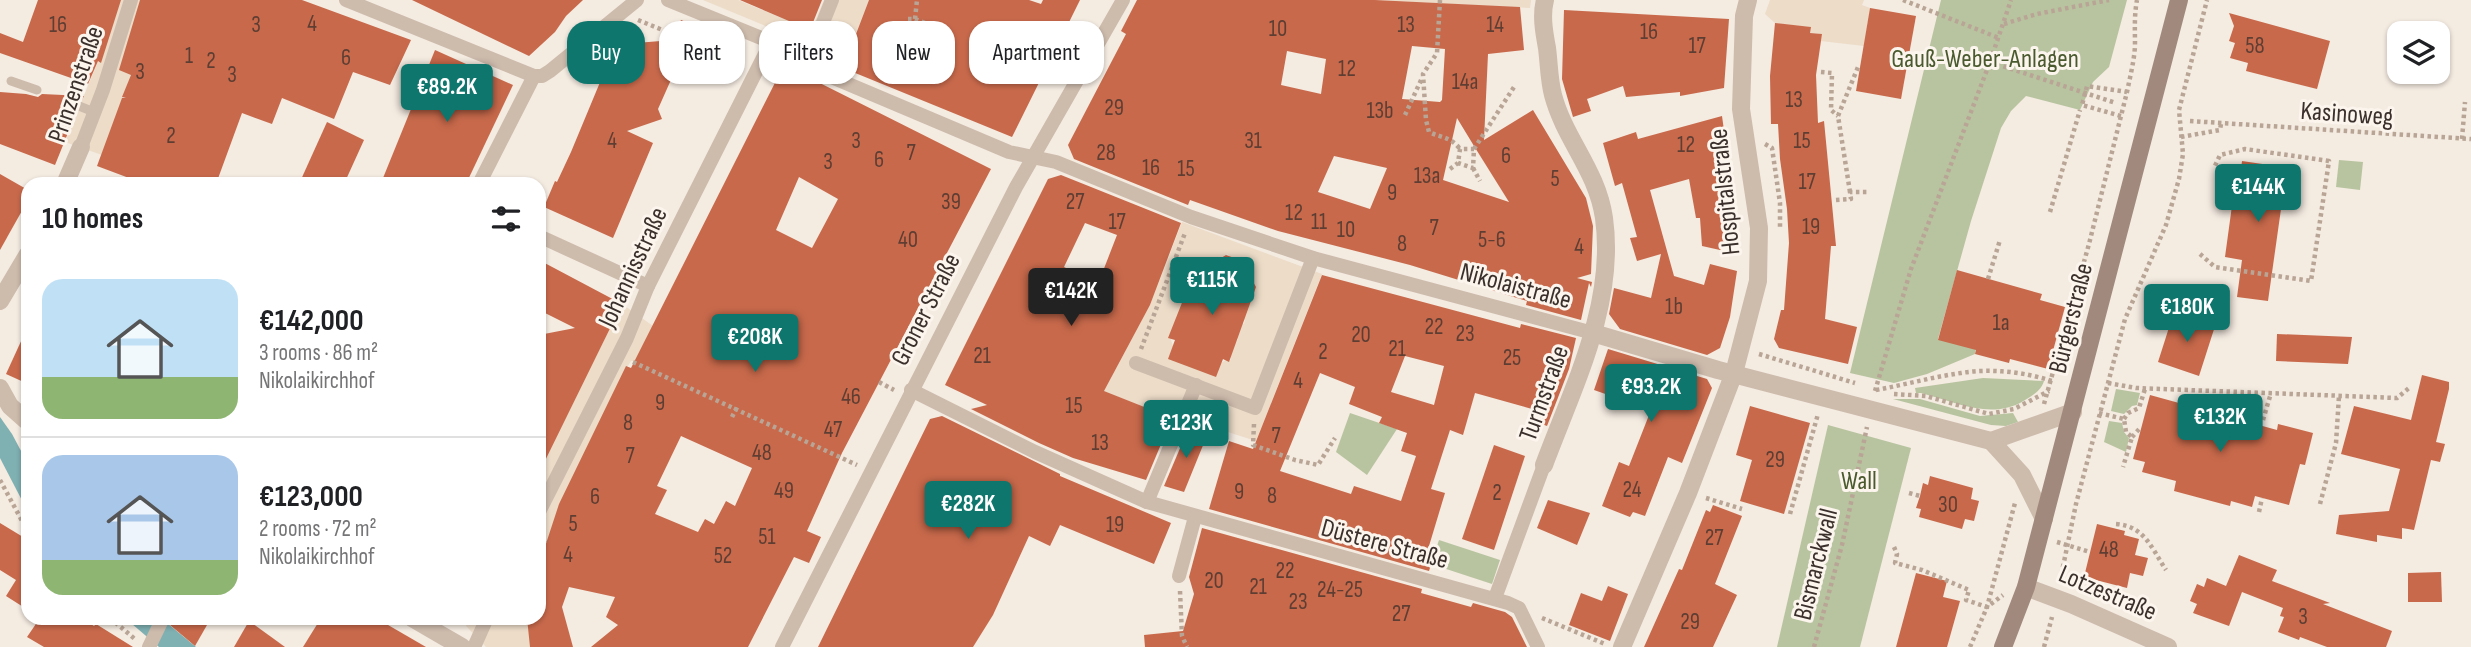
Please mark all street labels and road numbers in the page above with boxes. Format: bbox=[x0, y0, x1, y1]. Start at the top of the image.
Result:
street label: Prinzenstraße bbox=[42, 22, 111, 147]
street label: Kasinoweg bbox=[2299, 96, 2394, 133]
street label: Hospitalstraße bbox=[1703, 127, 1748, 257]
street label: Johannisstraße bbox=[592, 203, 675, 334]
street label: Groner Straße bbox=[885, 249, 968, 371]
street label: Nikolaistraße bbox=[1457, 257, 1575, 316]
street label: Bürgerstraße bbox=[2043, 260, 2100, 377]
street label: Turmstraße bbox=[1513, 342, 1576, 446]
street label: Bismarckwall bbox=[1788, 505, 1845, 623]
street label: Düstere Straße bbox=[1318, 513, 1452, 576]
street label: Lotzestraße bbox=[2054, 559, 2161, 628]

